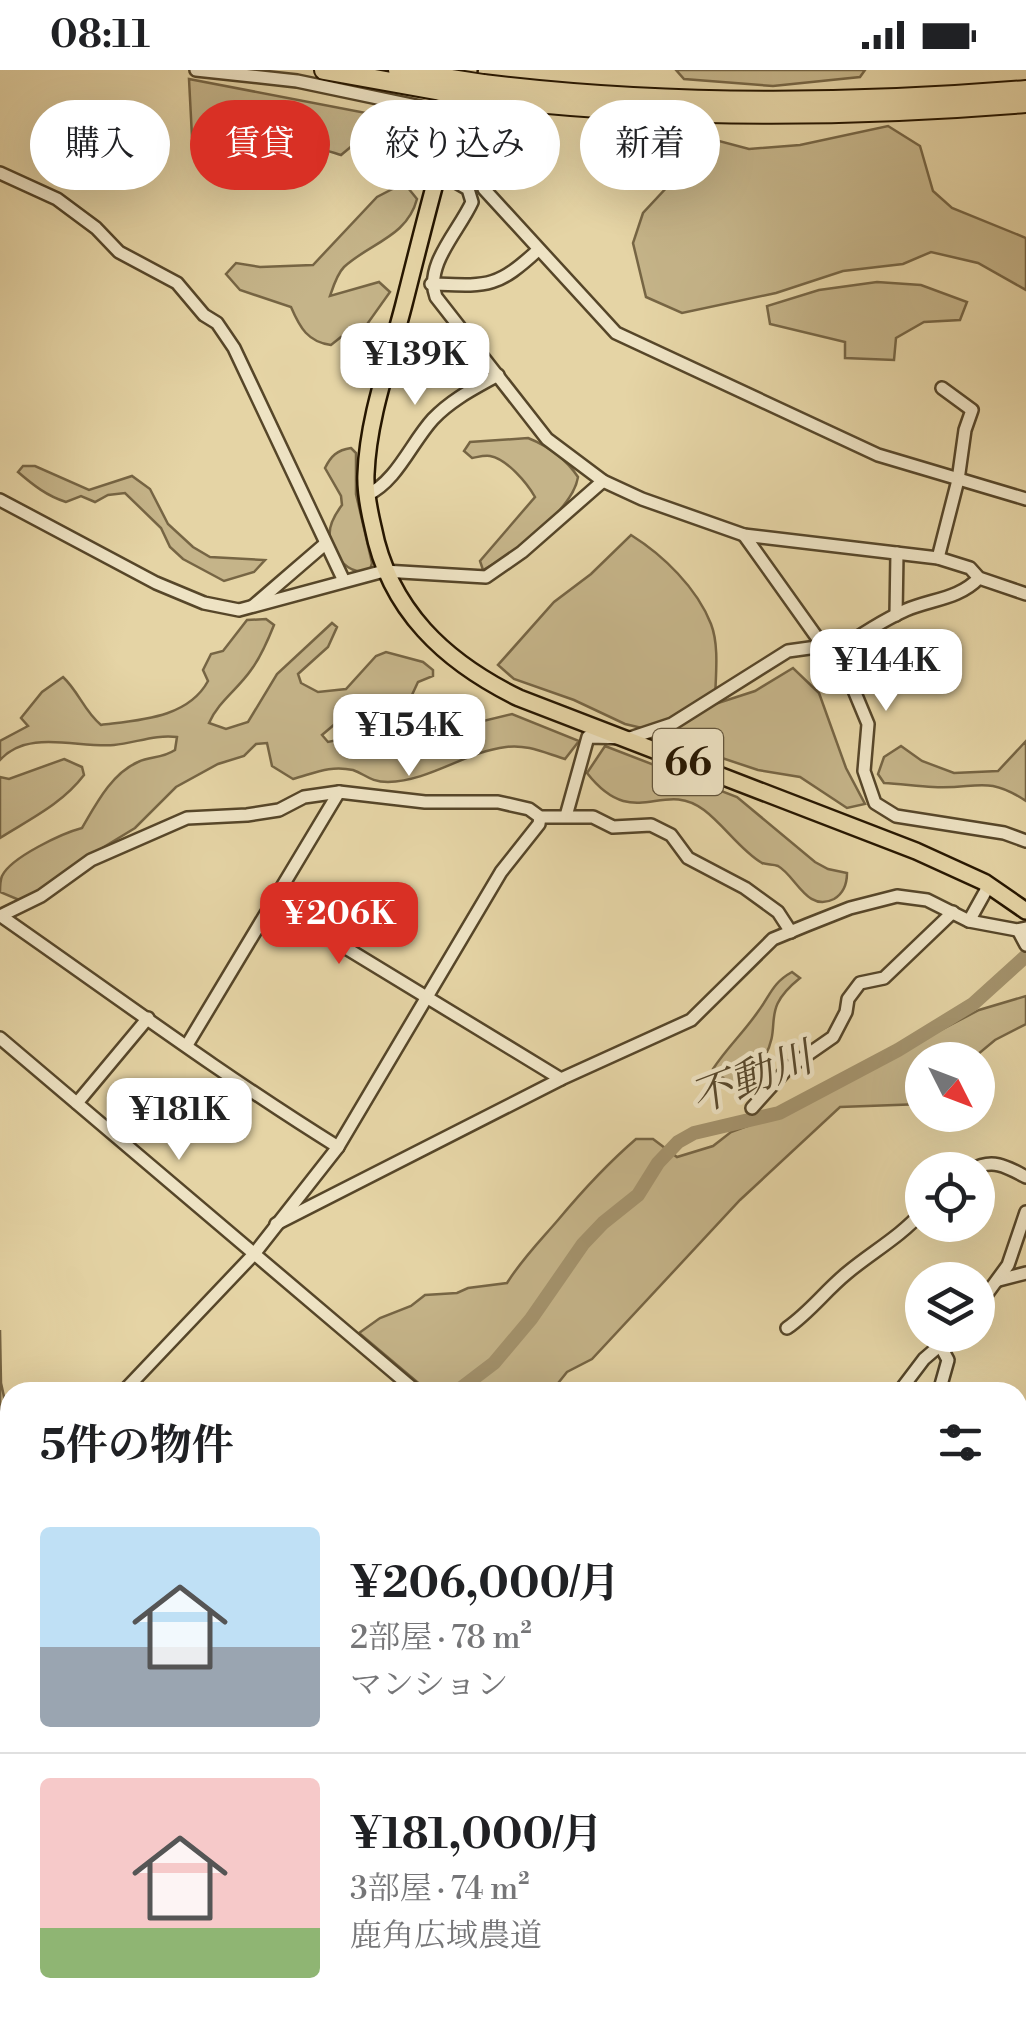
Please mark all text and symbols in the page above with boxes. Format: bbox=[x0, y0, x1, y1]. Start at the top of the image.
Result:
text: 08:11 bbox=[50, 12, 150, 59]
chip: 購入 bbox=[30, 100, 170, 190]
chip: 賃貸 bbox=[190, 100, 330, 190]
chip: 絞り込み bbox=[350, 100, 560, 190]
chip: 新着 bbox=[580, 100, 720, 190]
pin: ¥139K bbox=[345, 323, 485, 408]
text: ¥139K bbox=[362, 335, 468, 375]
pin: ¥144K bbox=[816, 629, 956, 714]
text: ¥144K bbox=[832, 641, 940, 681]
pin: ¥154K bbox=[339, 694, 479, 779]
text: ¥154K bbox=[355, 706, 463, 746]
road number: 66 bbox=[653, 729, 723, 795]
pin: ¥206K bbox=[269, 882, 409, 967]
text: ¥206K bbox=[282, 894, 396, 934]
water label: 不動川 bbox=[684, 1031, 824, 1127]
north arrow bbox=[905, 1042, 995, 1132]
map controls bbox=[905, 1042, 995, 1352]
pin: ¥181K bbox=[109, 1078, 249, 1163]
text: ¥181K bbox=[129, 1090, 229, 1130]
button: locate bbox=[905, 1152, 995, 1242]
button: layers bbox=[905, 1262, 995, 1352]
icon: filters bbox=[933, 1415, 988, 1470]
text: 5件の物件 bbox=[40, 1420, 234, 1473]
text: ¥206,000/月 bbox=[350, 1558, 620, 1611]
icon: home bbox=[120, 1567, 240, 1687]
text: 2部屋 · 78 m² bbox=[350, 1618, 532, 1658]
text: マンション bbox=[350, 1665, 509, 1705]
text: ¥181,000/月 bbox=[350, 1809, 603, 1862]
icon: home bbox=[120, 1818, 240, 1938]
text: 3部屋 · 74 m² bbox=[350, 1869, 529, 1909]
text: 鹿角広域農道 bbox=[350, 1916, 542, 1956]

